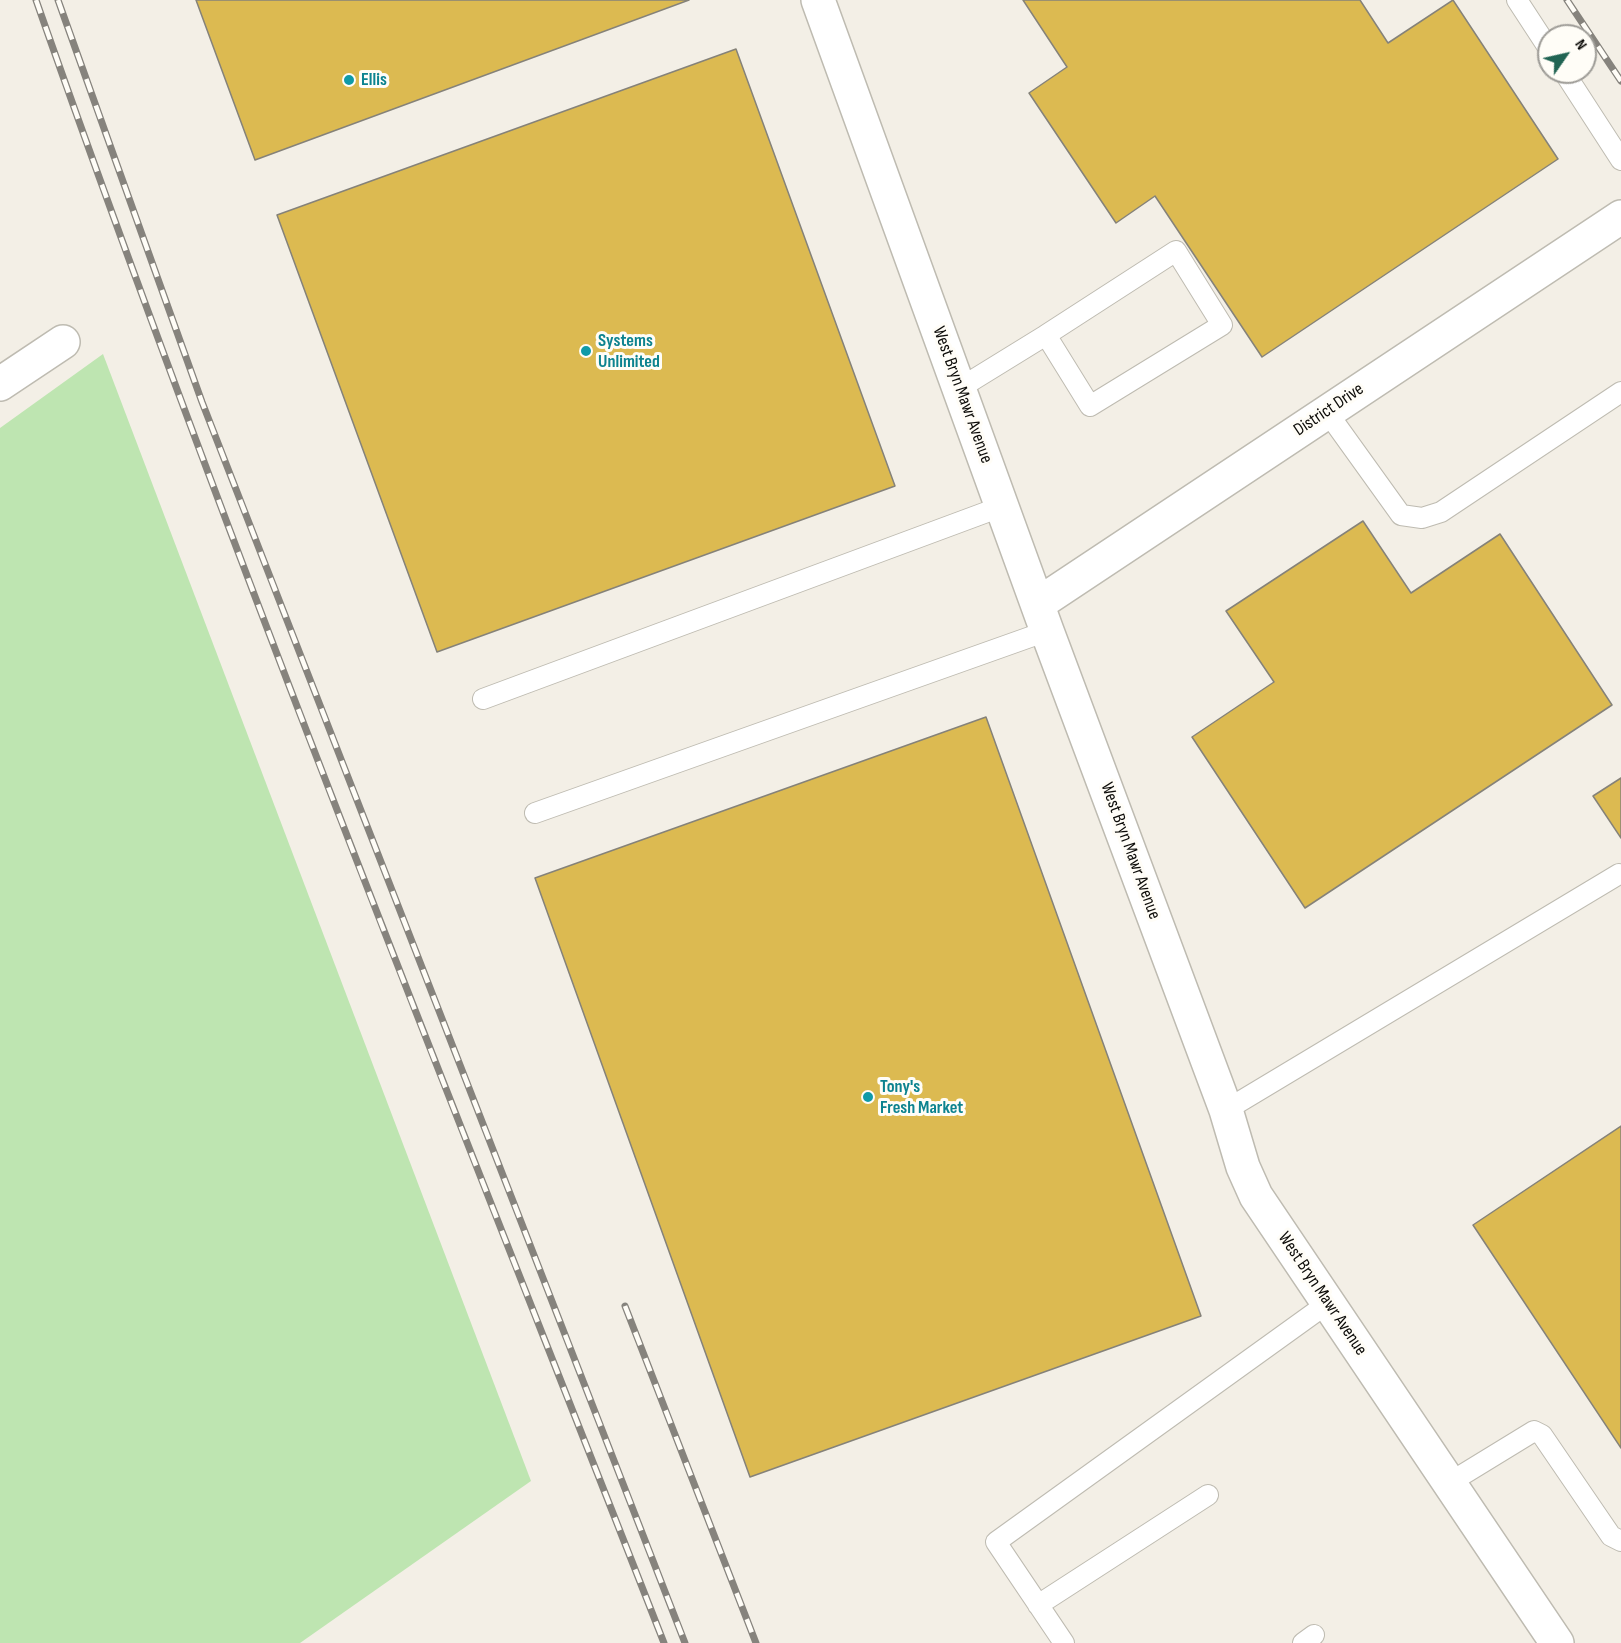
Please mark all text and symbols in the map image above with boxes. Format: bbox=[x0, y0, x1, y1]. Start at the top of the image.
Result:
north arrow bbox=[1537, 24, 1597, 84]
text: N bbox=[1570, 36, 1591, 54]
place label: Ellis bbox=[361, 69, 387, 91]
marker: Ellis bbox=[342, 73, 356, 87]
street label: West Bryn Mawr Avenue bbox=[927, 324, 997, 466]
place label: Systems Unlimited bbox=[598, 330, 660, 372]
marker: Systems Unlimited bbox=[579, 344, 593, 358]
street label: District Drive bbox=[1290, 379, 1368, 441]
street label: West Bryn Mawr Avenue bbox=[1095, 780, 1165, 922]
place label: Tony's Fresh Market bbox=[880, 1076, 963, 1118]
marker: Tony's Fresh Market bbox=[861, 1090, 875, 1104]
street label: West Bryn Mawr Avenue bbox=[1273, 1228, 1371, 1360]

